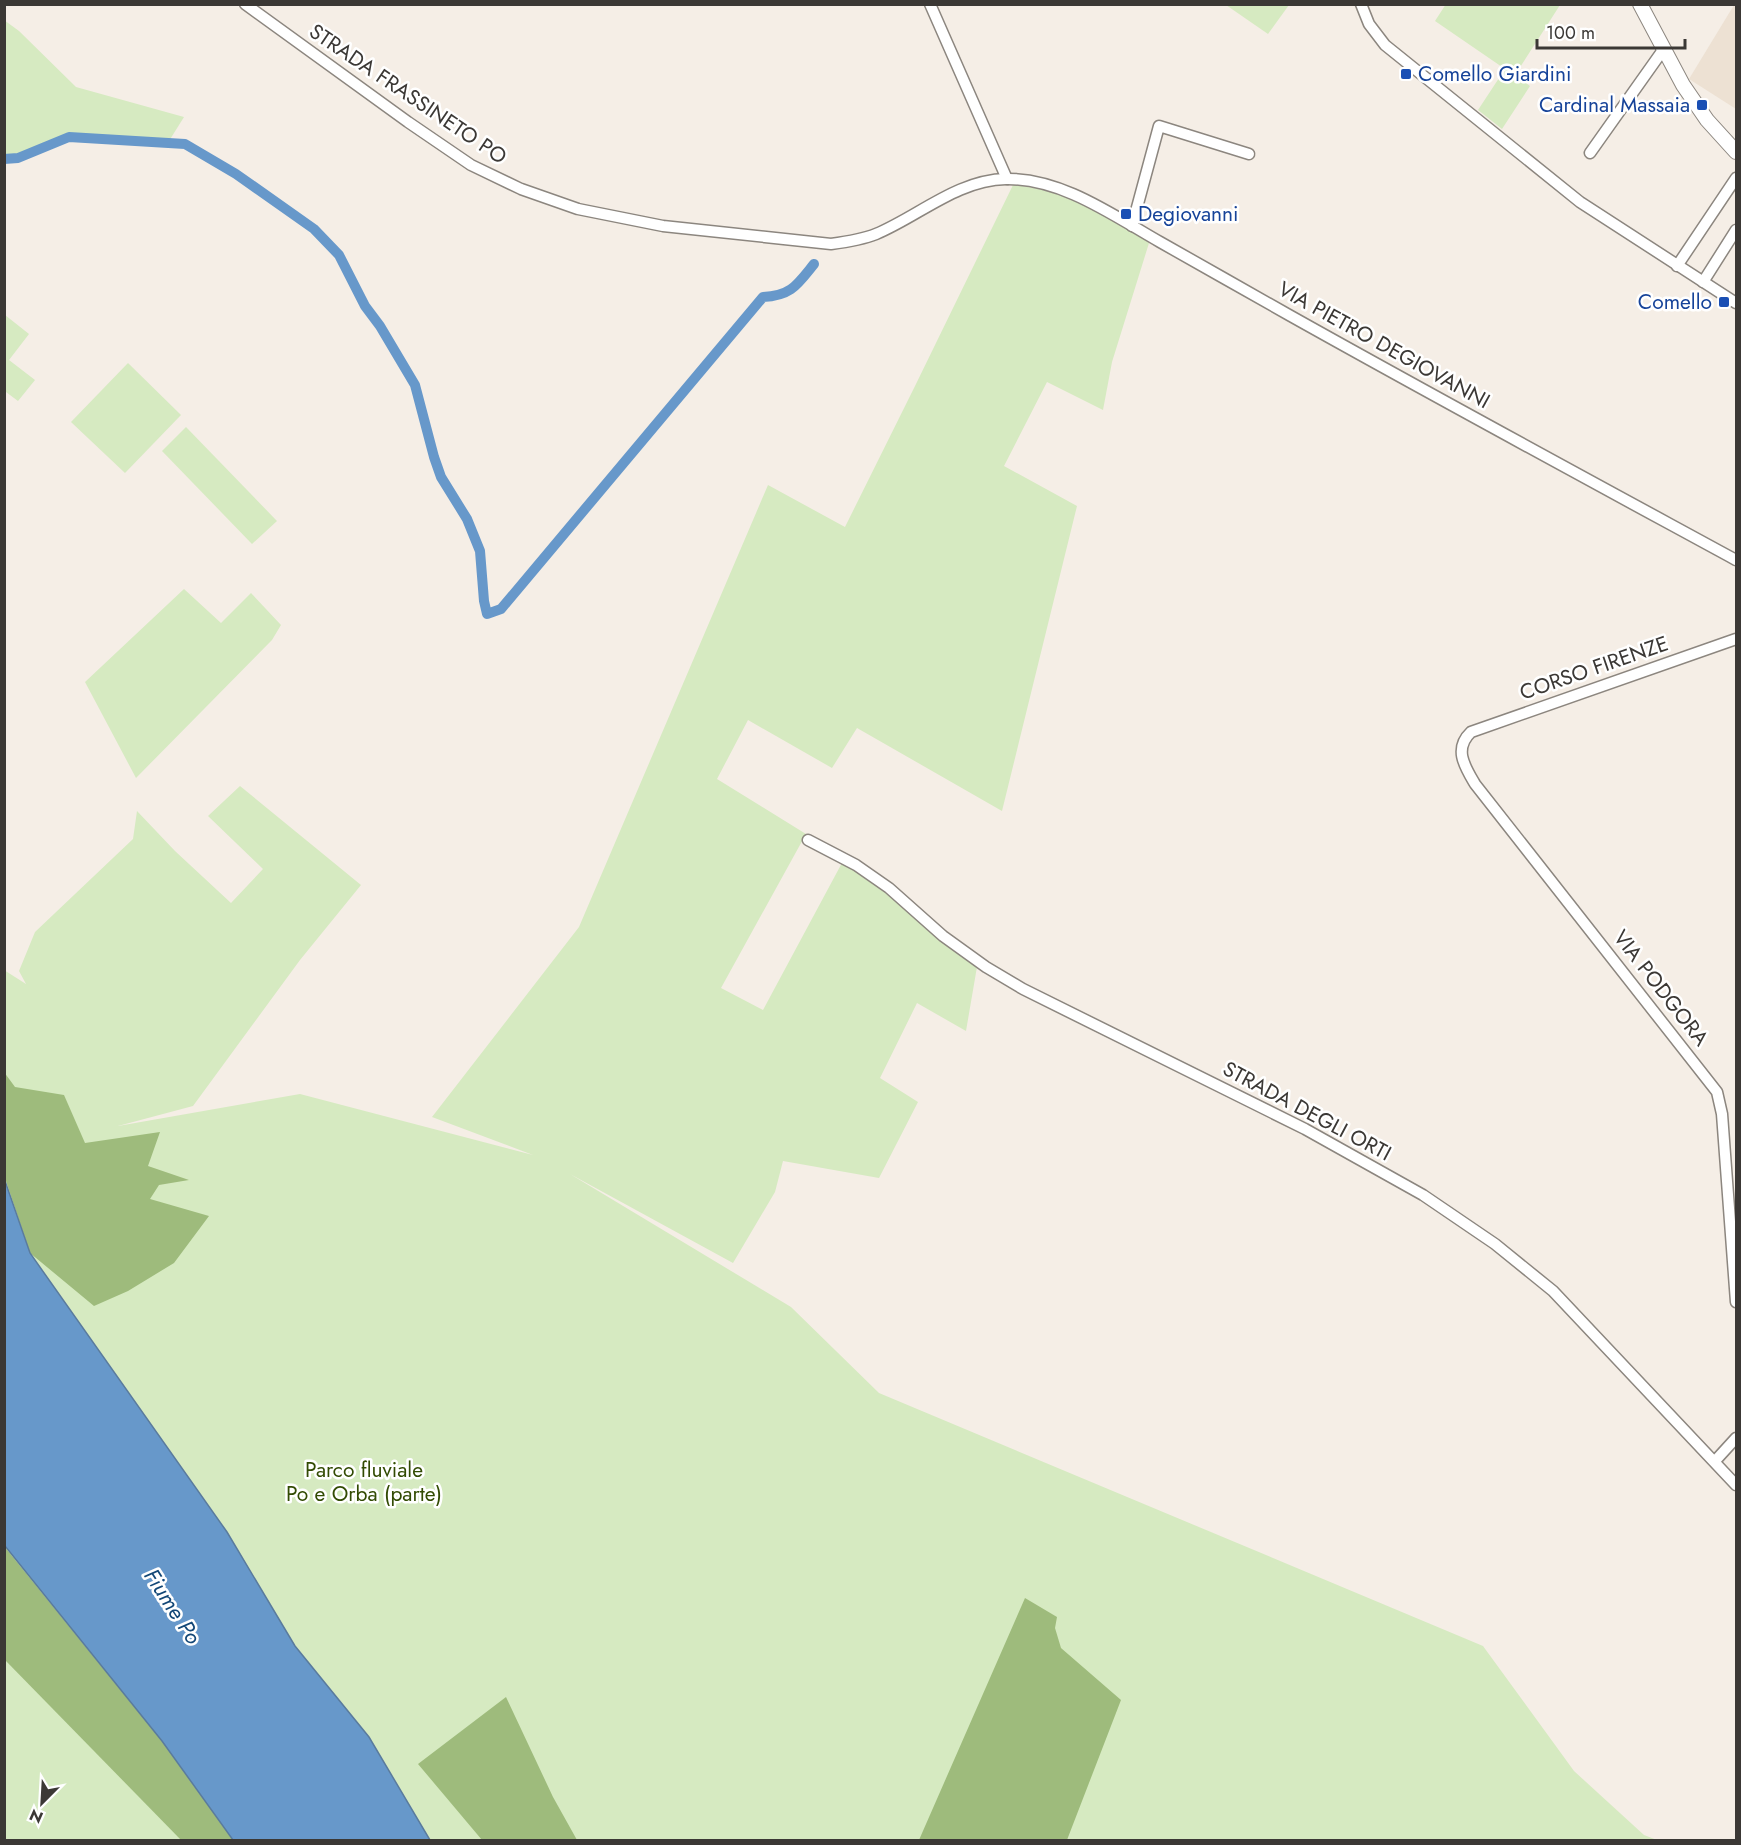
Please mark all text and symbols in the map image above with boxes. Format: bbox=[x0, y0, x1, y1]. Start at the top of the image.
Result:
scale bar bbox=[1537, 12, 1686, 50]
street label: STRADA FRASSINETO PO bbox=[303, 17, 513, 171]
text: 100 m bbox=[1546, 20, 1595, 46]
place label: Comello Giardini bbox=[1418, 59, 1571, 89]
marker: Comello Giardini bbox=[1399, 67, 1413, 81]
place label: Cardinal Massaia bbox=[1539, 90, 1690, 120]
marker: Cardinal Massaia bbox=[1695, 98, 1709, 112]
place label: Degiovanni bbox=[1138, 199, 1239, 229]
marker: Degiovanni bbox=[1119, 207, 1133, 221]
street label: VIA PIETRO DEGIOVANNI bbox=[1273, 274, 1495, 416]
place label: Comello bbox=[1638, 287, 1712, 317]
marker: Comello bbox=[1717, 295, 1731, 309]
street label: CORSO FIRENZE bbox=[1516, 629, 1672, 707]
street label: VIA PODGORA bbox=[1606, 924, 1716, 1053]
street label: STRADA DEGLI ORTI bbox=[1217, 1054, 1397, 1168]
park label: Parco fluviale Po e Orba (parte) bbox=[286, 1455, 442, 1509]
water label: Fiume Po bbox=[137, 1562, 210, 1650]
north arrow bbox=[12, 1773, 72, 1833]
text: N bbox=[26, 1803, 47, 1829]

